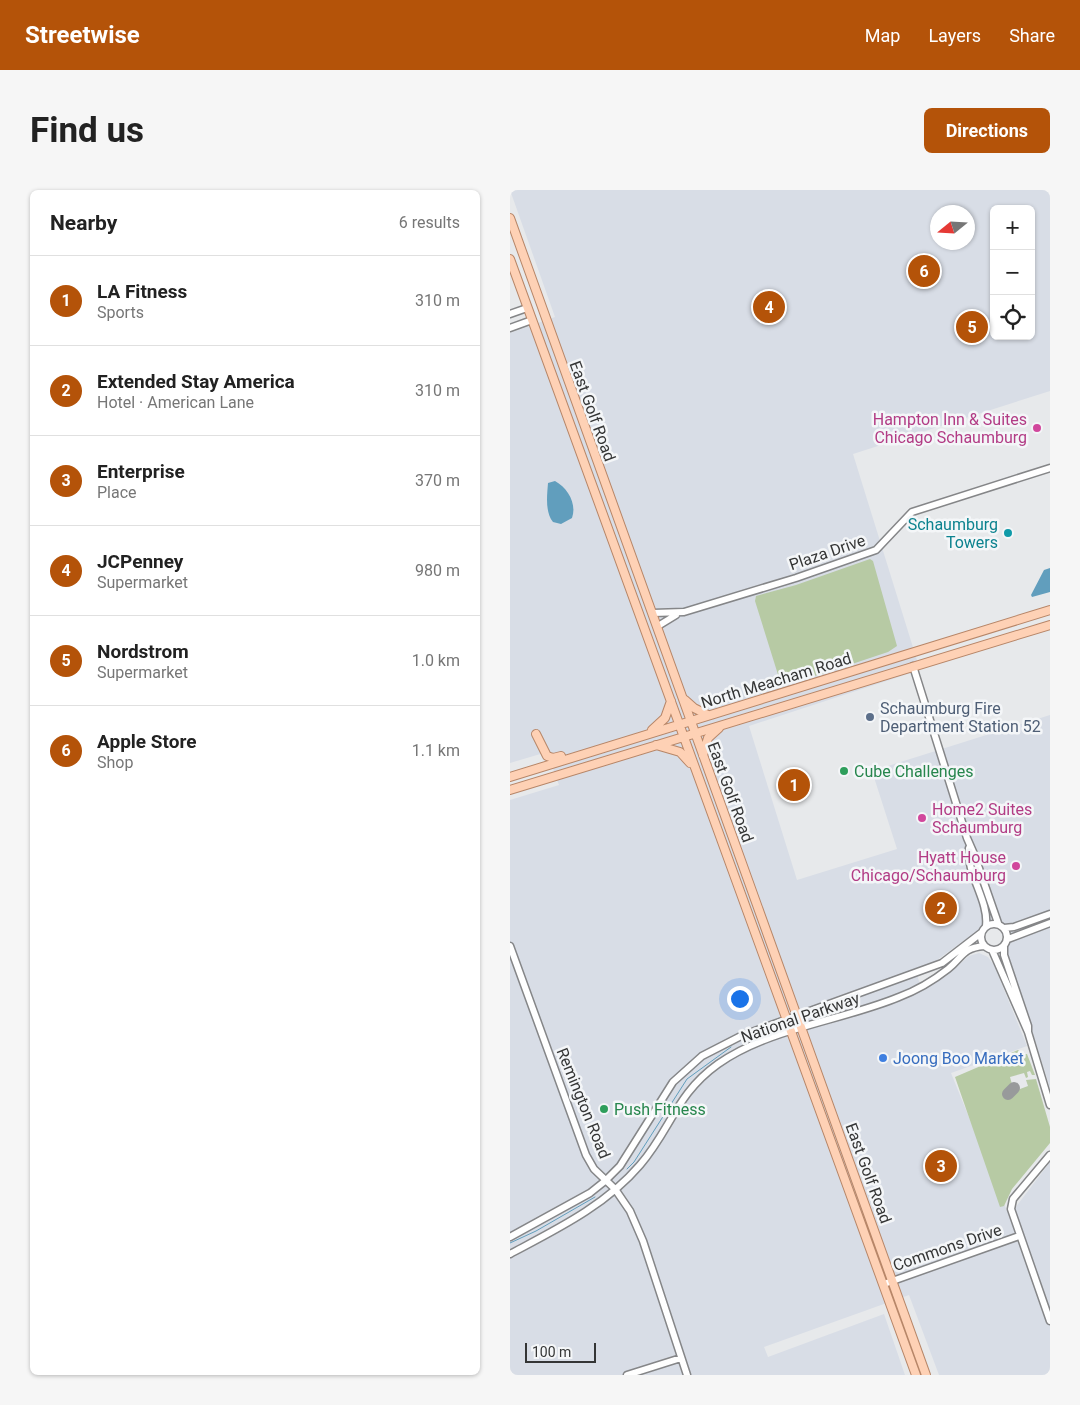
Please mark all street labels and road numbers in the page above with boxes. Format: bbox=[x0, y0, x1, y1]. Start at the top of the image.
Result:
street label: East Golf Road bbox=[566, 358, 619, 464]
street label: Plaza Drive bbox=[787, 531, 868, 574]
street label: North Meacham Road bbox=[699, 649, 854, 712]
street label: East Golf Road bbox=[704, 739, 757, 845]
street label: National Parkway bbox=[738, 988, 862, 1047]
street label: Remington Road bbox=[553, 1045, 614, 1161]
street label: East Golf Road bbox=[842, 1120, 895, 1226]
street label: Commons Drive bbox=[890, 1220, 1004, 1275]

